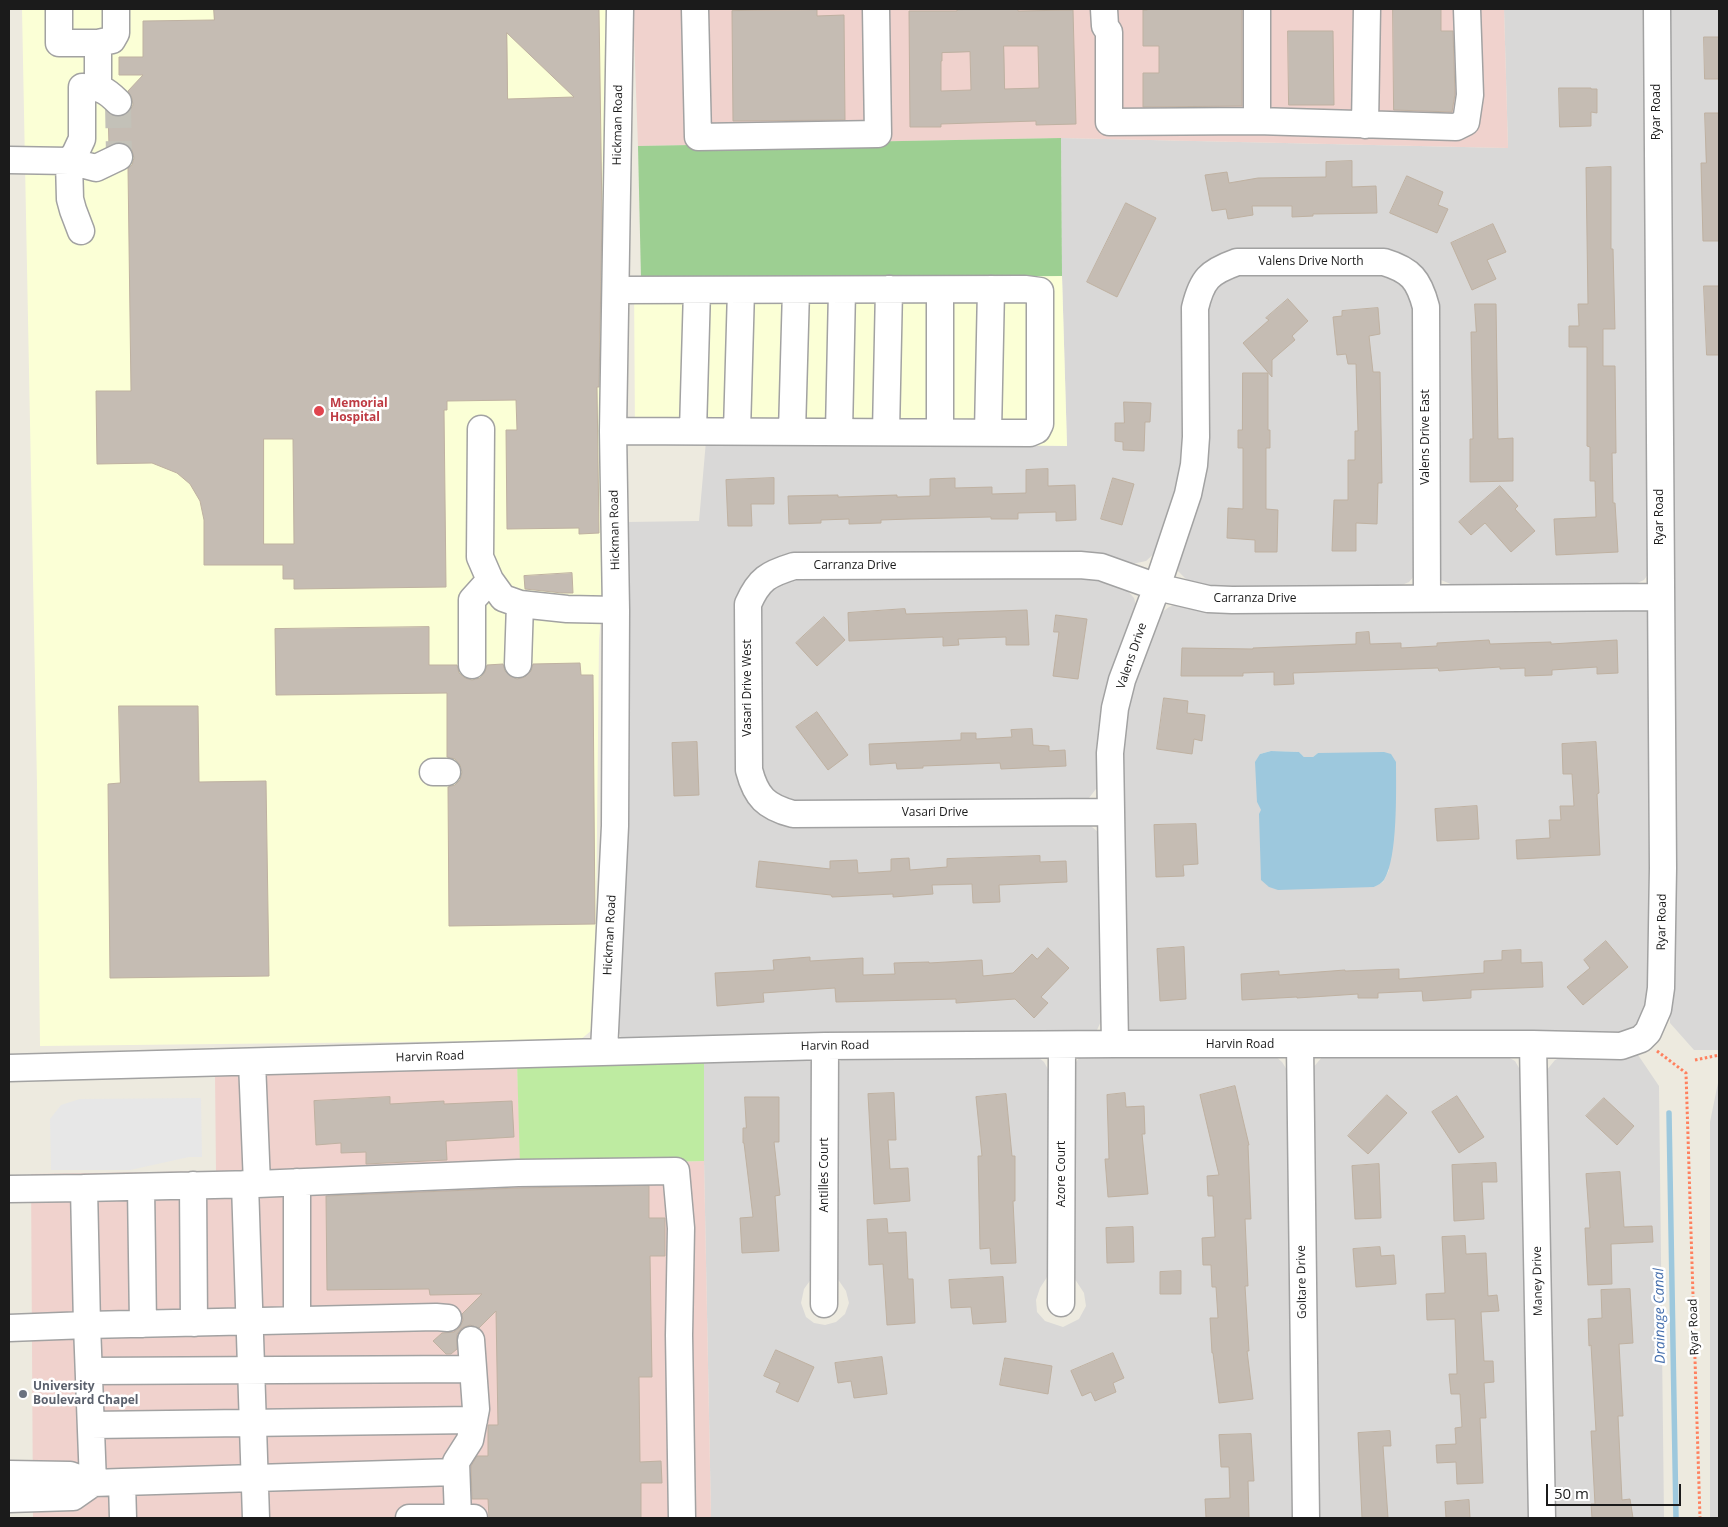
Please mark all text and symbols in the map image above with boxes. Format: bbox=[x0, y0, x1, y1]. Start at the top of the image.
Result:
street label: Hickman Road bbox=[610, 84, 626, 166]
street label: Ryar Road bbox=[1650, 84, 1664, 140]
street label: Valens Drive North bbox=[1258, 255, 1364, 269]
street label: Valens Drive East bbox=[1419, 389, 1433, 485]
place label: Memorial Hospital bbox=[330, 397, 388, 425]
marker: Memorial Hospital bbox=[312, 404, 326, 418]
street label: Hickman Road bbox=[607, 489, 623, 571]
street label: Ryar Road bbox=[1653, 489, 1667, 545]
street label: Carranza Drive bbox=[814, 559, 896, 573]
street label: Carranza Drive bbox=[1214, 592, 1296, 606]
street label: Valens Drive bbox=[1114, 621, 1150, 691]
street label: Vasari Drive West bbox=[741, 639, 755, 737]
street label: Vasari Drive bbox=[902, 806, 968, 820]
street label: Hickman Road bbox=[601, 894, 619, 976]
street label: Ryar Road bbox=[1654, 894, 1670, 950]
street label: Harvin Road bbox=[801, 1038, 869, 1054]
street label: Harvin Road bbox=[1206, 1038, 1274, 1052]
street label: Harvin Road bbox=[395, 1049, 465, 1065]
street label: Antilles Court bbox=[818, 1137, 832, 1213]
street label: Azore Court bbox=[1055, 1141, 1069, 1207]
street label: Goltare Drive bbox=[1294, 1245, 1310, 1319]
street label: Maney Drive bbox=[1530, 1246, 1546, 1316]
water label: Drainage Canal bbox=[1651, 1268, 1669, 1364]
street label: Ryar Road bbox=[1686, 1298, 1702, 1356]
place label: University Boulevard Chapel bbox=[33, 1380, 138, 1408]
marker: University Boulevard Chapel bbox=[17, 1388, 29, 1400]
scale bar bbox=[1548, 1474, 1683, 1506]
text: 50 m bbox=[1554, 1483, 1589, 1503]

